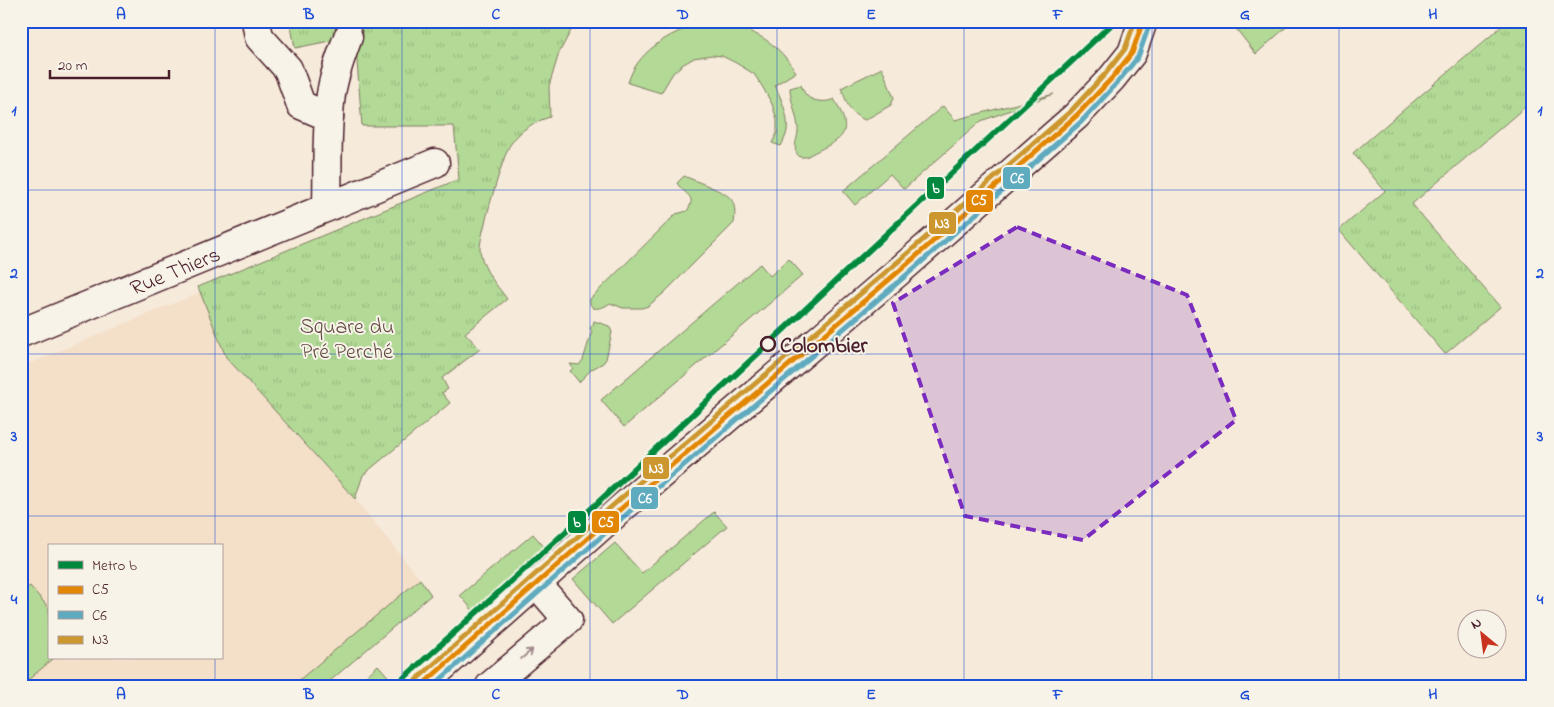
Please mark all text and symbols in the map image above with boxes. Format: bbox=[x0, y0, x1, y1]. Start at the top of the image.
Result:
text: A bbox=[116, 3, 126, 27]
text: B bbox=[303, 3, 315, 27]
text: C bbox=[492, 3, 501, 27]
text: D bbox=[676, 3, 689, 27]
text: E bbox=[866, 3, 876, 27]
text: F bbox=[1052, 3, 1064, 27]
text: G bbox=[1240, 3, 1250, 27]
text: H bbox=[1428, 3, 1438, 27]
scale bar bbox=[50, 48, 169, 80]
text: 20 m bbox=[58, 55, 88, 77]
text: 1 bbox=[11, 99, 17, 123]
text: 1 bbox=[1537, 99, 1543, 123]
line badge: C6 bbox=[1002, 166, 1031, 190]
text: C6 bbox=[1010, 169, 1025, 190]
line badge: b bbox=[926, 176, 945, 200]
text: b bbox=[932, 179, 940, 200]
line badge: C5 bbox=[965, 189, 994, 213]
text: C5 bbox=[971, 191, 987, 212]
line badge: N3 bbox=[928, 211, 957, 235]
text: N3 bbox=[934, 214, 950, 235]
street label: Rue Thiers bbox=[126, 240, 226, 306]
text: 2 bbox=[9, 262, 18, 286]
text: 2 bbox=[1535, 262, 1544, 286]
park label: Square du Pré Perché bbox=[300, 312, 394, 369]
place label: Colombier bbox=[780, 331, 868, 363]
marker: Colombier bbox=[760, 336, 776, 352]
text: 3 bbox=[10, 425, 18, 449]
text: 3 bbox=[1536, 425, 1544, 449]
line badge: N3 bbox=[642, 456, 670, 480]
text: N3 bbox=[648, 459, 664, 480]
line badge: C6 bbox=[630, 486, 659, 510]
text: C6 bbox=[638, 489, 653, 510]
line badge: b bbox=[567, 510, 587, 534]
line badge: C5 bbox=[591, 510, 620, 534]
text: b bbox=[573, 513, 581, 534]
text: C5 bbox=[598, 513, 614, 534]
legend bbox=[48, 544, 222, 660]
text: Metro b bbox=[92, 555, 137, 577]
text: C5 bbox=[92, 579, 109, 601]
text: 4 bbox=[10, 588, 18, 612]
text: 4 bbox=[1536, 588, 1544, 612]
text: C6 bbox=[92, 605, 107, 627]
north arrow bbox=[1456, 610, 1506, 660]
text: N bbox=[1467, 612, 1486, 635]
text: N3 bbox=[92, 629, 108, 651]
one-way arrow bbox=[520, 649, 533, 660]
text: A bbox=[116, 683, 126, 707]
text: B bbox=[303, 683, 315, 707]
text: C bbox=[492, 683, 501, 707]
text: D bbox=[676, 683, 689, 707]
text: E bbox=[866, 683, 876, 707]
text: F bbox=[1052, 683, 1064, 707]
text: G bbox=[1240, 683, 1250, 707]
text: H bbox=[1428, 683, 1438, 707]

